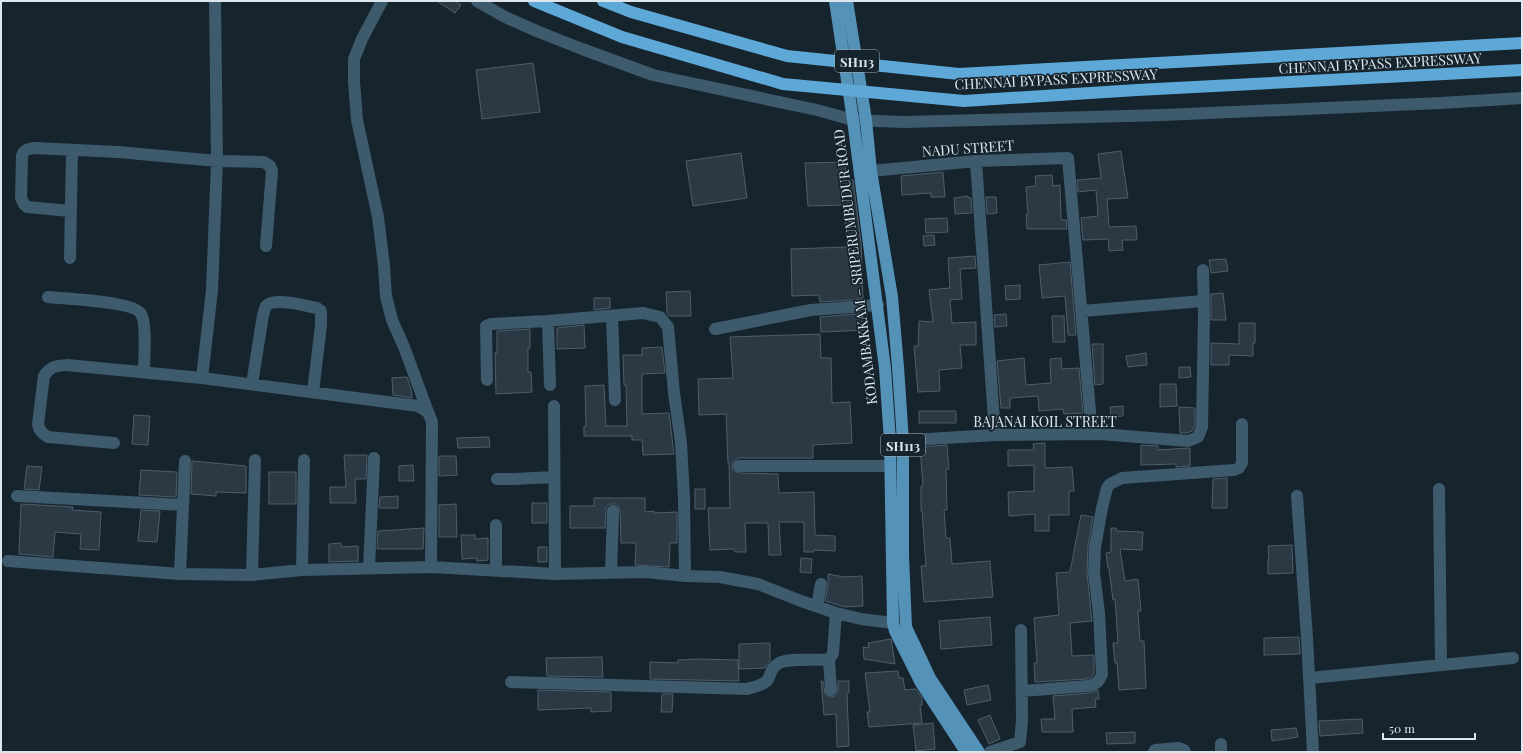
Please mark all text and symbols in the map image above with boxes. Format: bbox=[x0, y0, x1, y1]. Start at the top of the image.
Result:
street label: CHENNAI BYPASS EXPRESSWAY bbox=[1278, 48, 1483, 78]
road number: SH113 bbox=[835, 50, 879, 72]
street label: CHENNAI BYPASS EXPRESSWAY bbox=[954, 64, 1159, 94]
street label: KODAMBAKKAM – SRIPERUMBUDUR ROAD bbox=[829, 128, 881, 406]
street label: NADU STREET bbox=[921, 135, 1015, 161]
street label: BAJANAI KOIL STREET bbox=[973, 412, 1117, 431]
road number: SH113 bbox=[881, 434, 925, 456]
scale bar bbox=[1383, 715, 1475, 741]
text: 50 m bbox=[1389, 720, 1415, 736]

